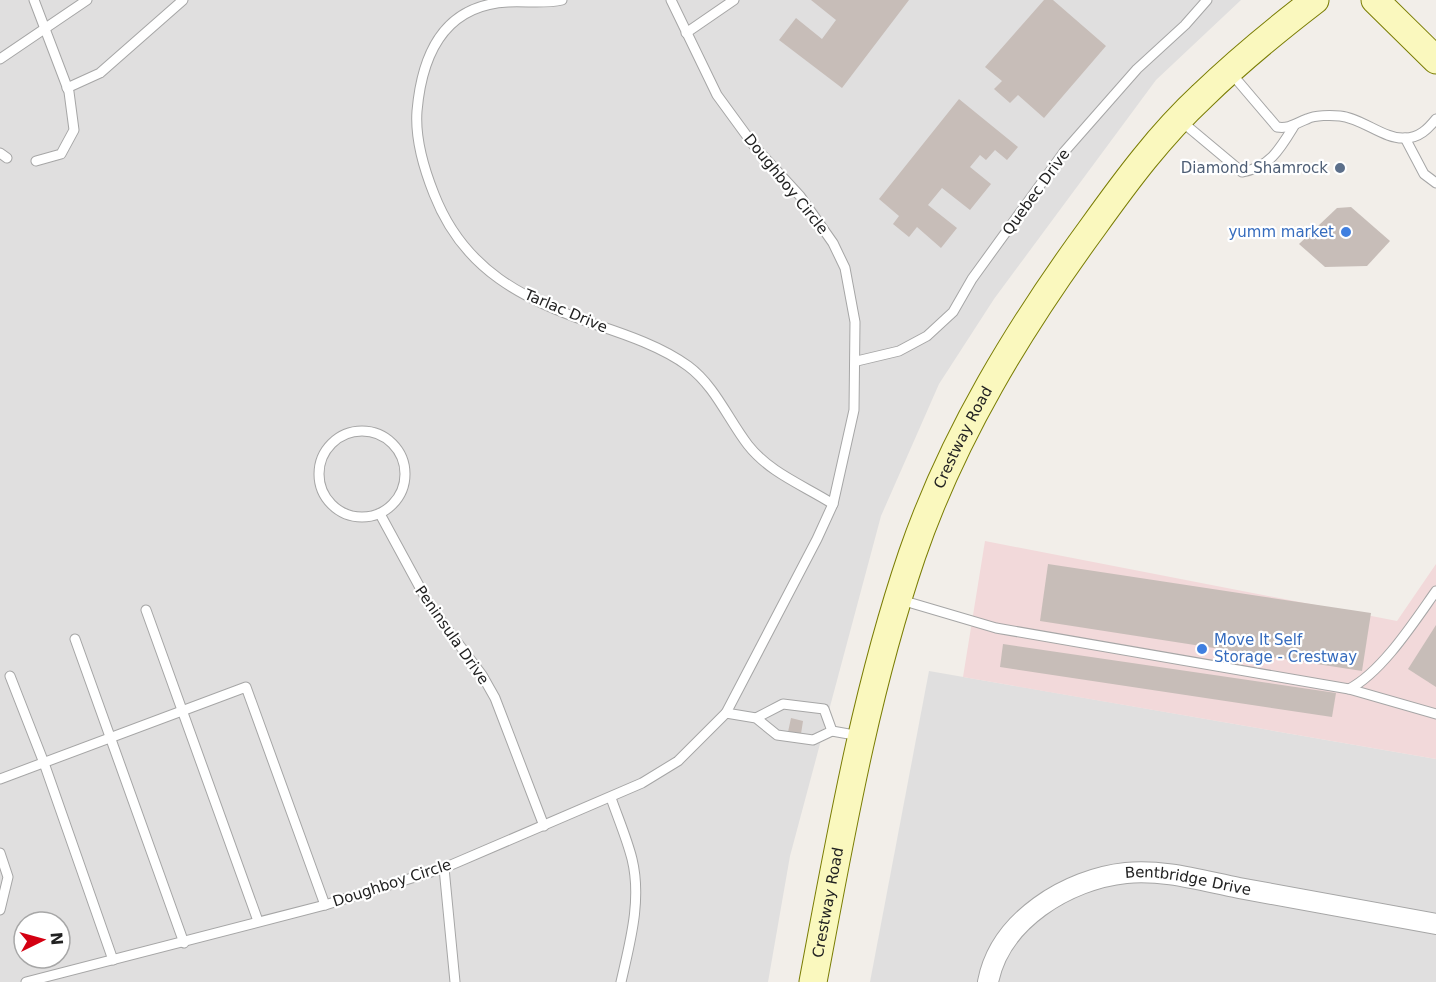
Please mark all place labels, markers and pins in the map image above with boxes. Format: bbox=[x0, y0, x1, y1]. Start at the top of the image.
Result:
place label: Diamond Shamrock bbox=[1181, 159, 1328, 177]
marker: Diamond Shamrock bbox=[1333, 161, 1347, 175]
place label: yumm market bbox=[1228, 223, 1334, 241]
marker: yumm market bbox=[1339, 225, 1353, 239]
place label: Move It Self Storage - Crestway bbox=[1214, 631, 1357, 666]
marker: Move It Self Storage - Crestway bbox=[1195, 642, 1209, 656]

